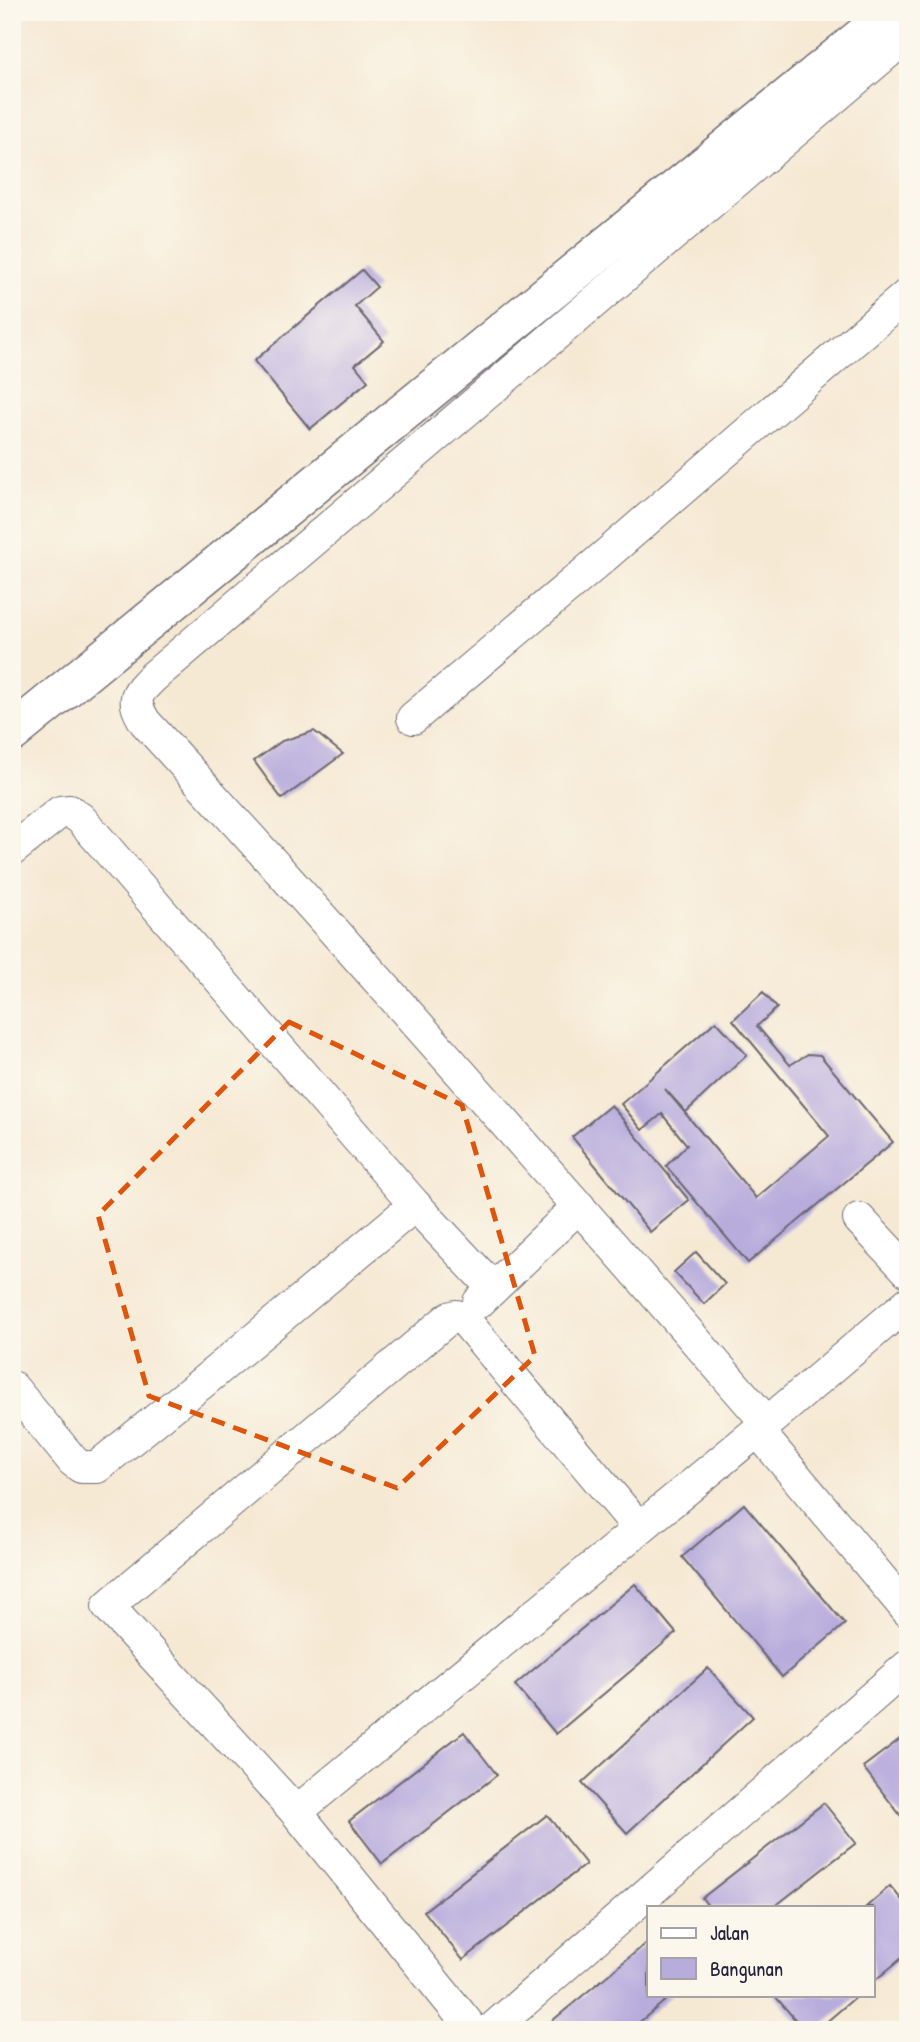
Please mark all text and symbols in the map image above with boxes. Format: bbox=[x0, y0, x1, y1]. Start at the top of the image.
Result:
legend bbox=[647, 1906, 874, 1996]
text: Jalan bbox=[710, 1918, 749, 1947]
text: Bangunan bbox=[710, 1954, 783, 1983]

